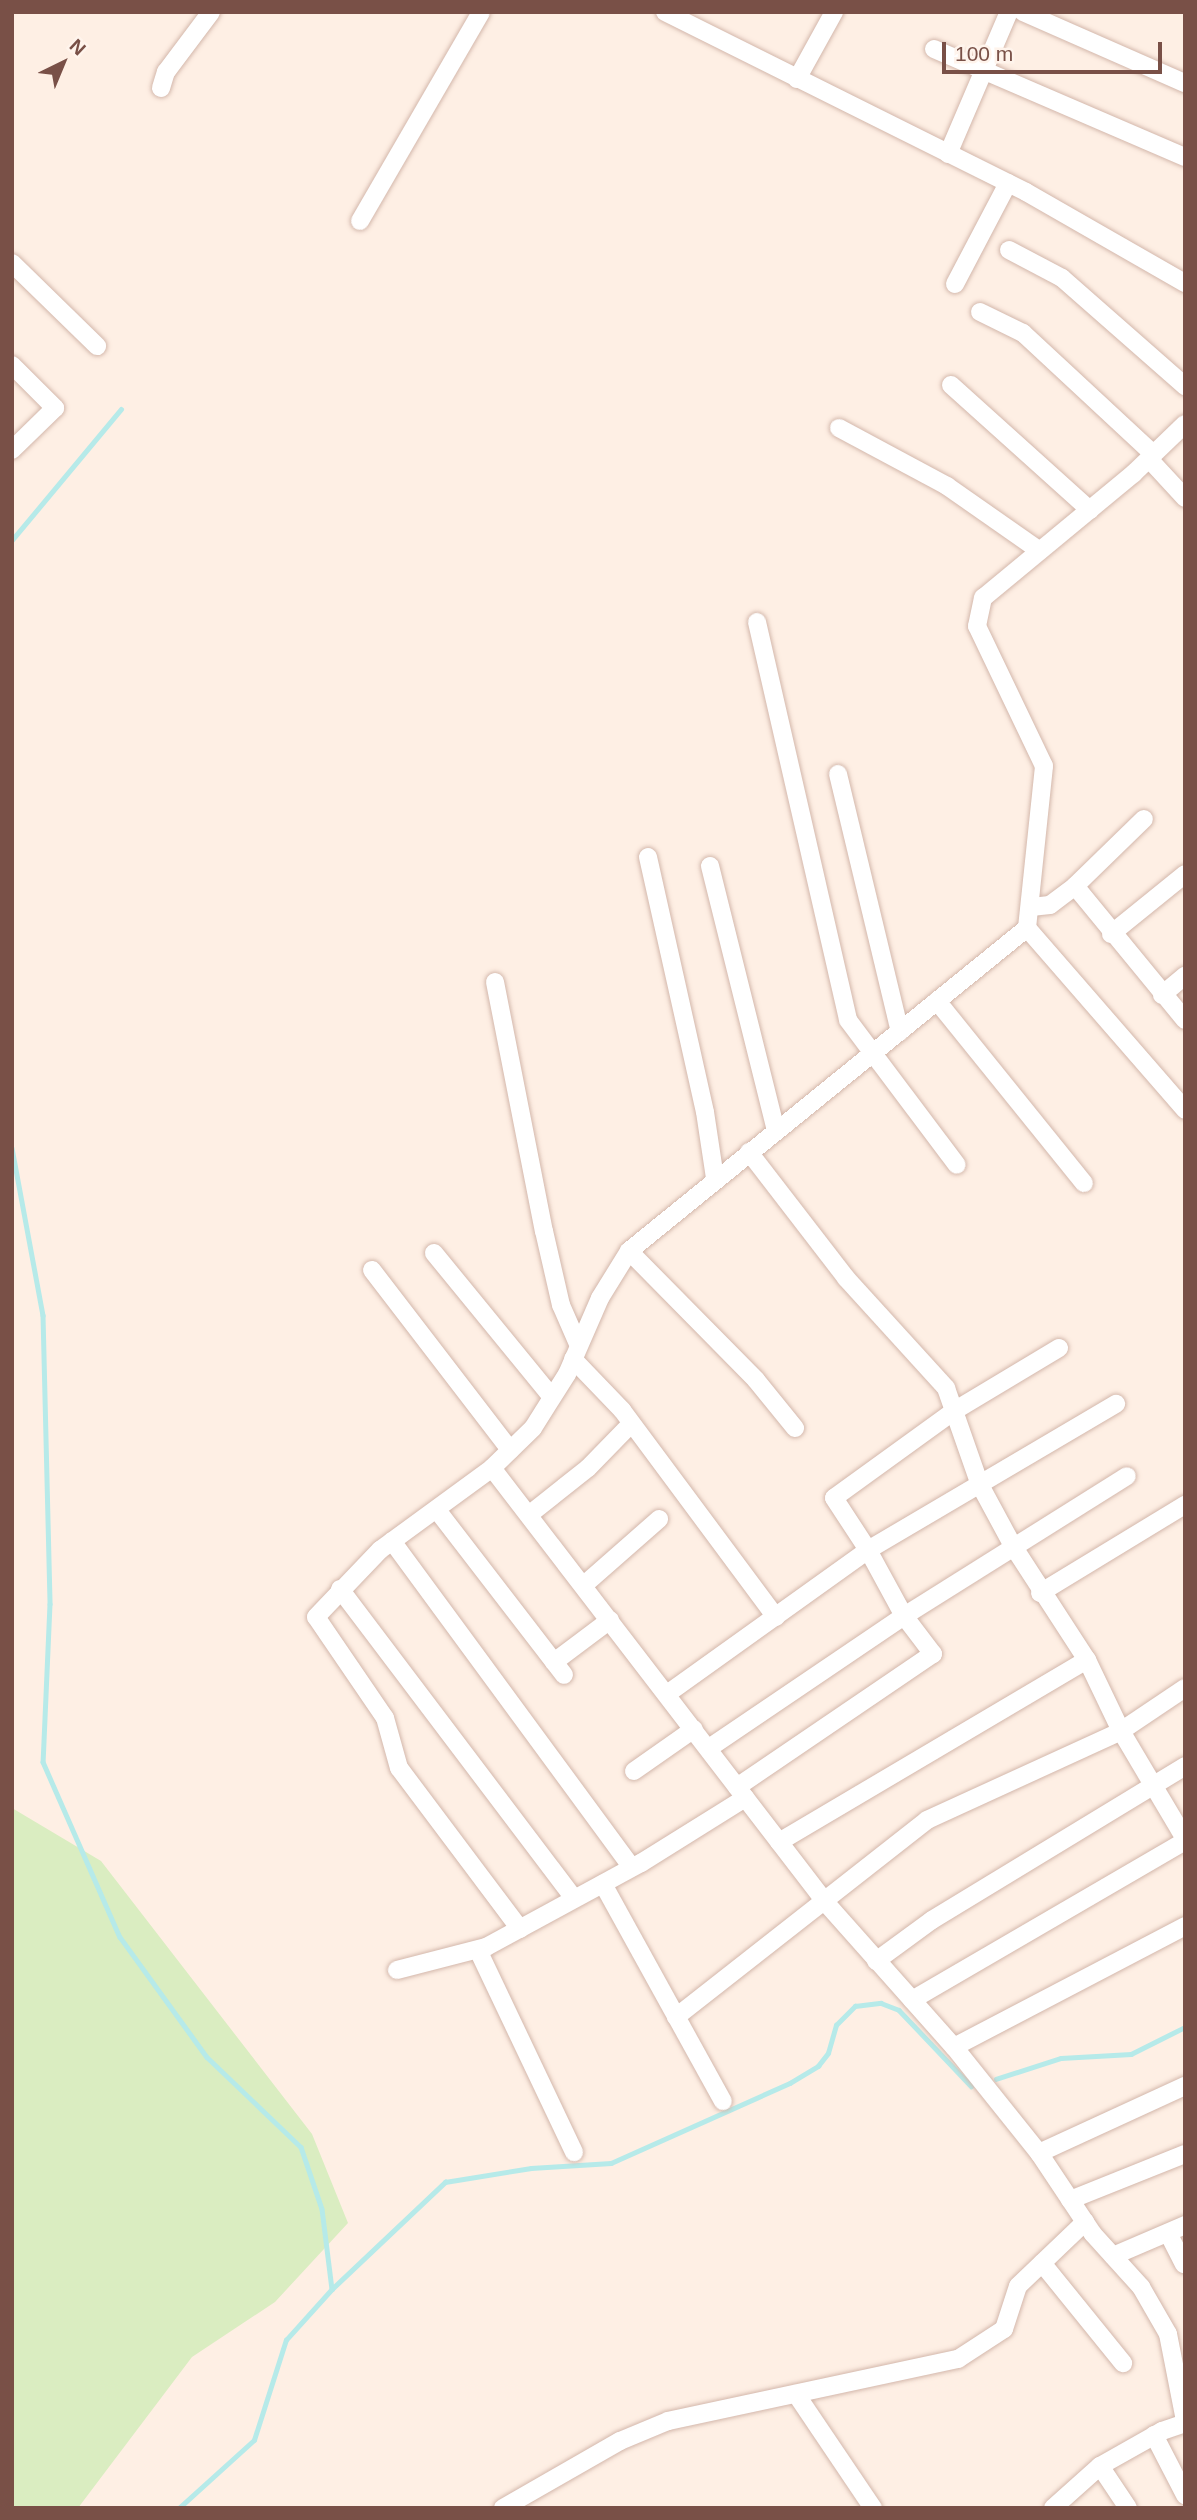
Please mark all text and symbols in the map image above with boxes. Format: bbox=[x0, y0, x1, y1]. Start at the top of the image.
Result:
north arrow bbox=[28, 28, 98, 98]
scale bar bbox=[945, 28, 1166, 72]
text: N bbox=[65, 35, 90, 60]
text: 100 m bbox=[955, 42, 1013, 65]

